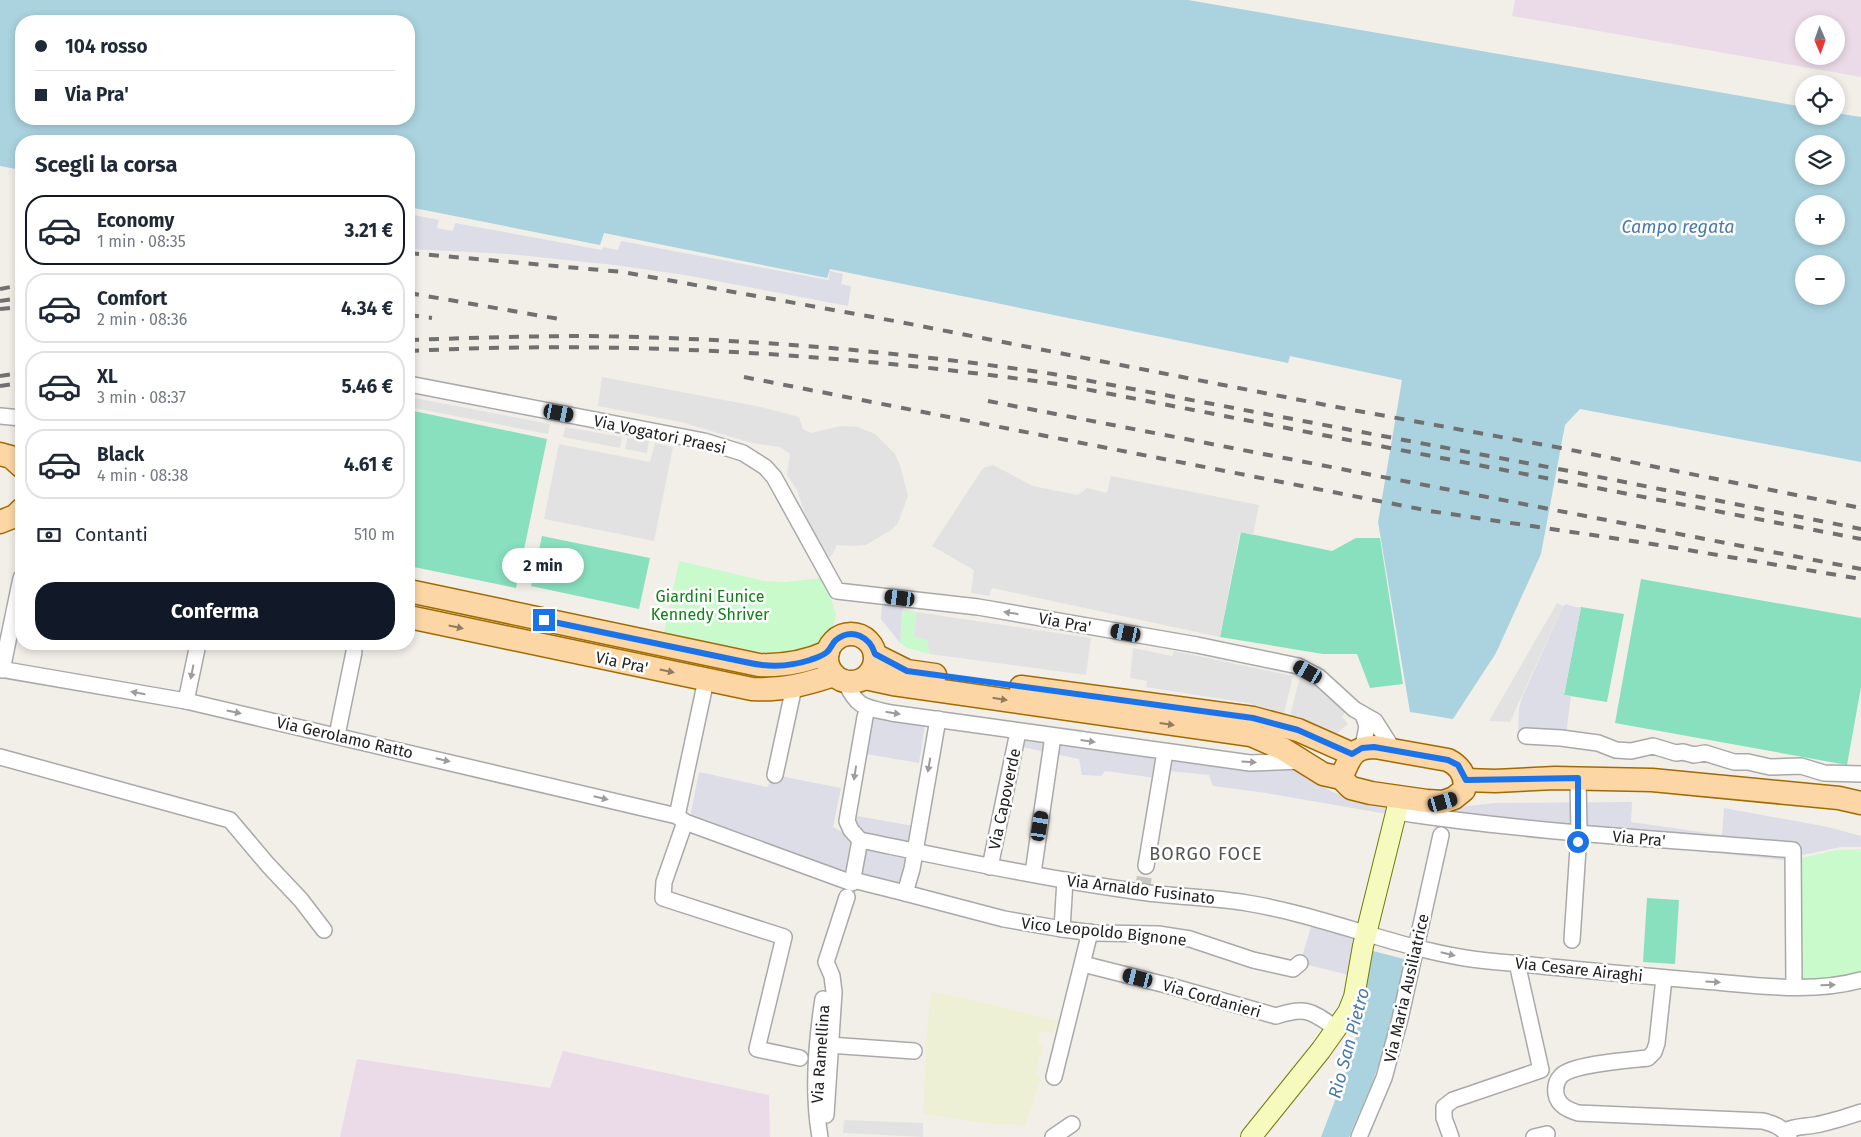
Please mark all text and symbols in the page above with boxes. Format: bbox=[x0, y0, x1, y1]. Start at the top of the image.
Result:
north arrow bbox=[1795, 15, 1845, 65]
map controls bbox=[1795, 15, 1845, 305]
text: 104 rosso bbox=[65, 35, 148, 58]
button: locate bbox=[1795, 75, 1845, 125]
text: Via Pra' bbox=[65, 83, 129, 106]
button: layers bbox=[1795, 135, 1845, 185]
text: Scegli la corsa bbox=[35, 151, 178, 178]
button: + bbox=[1795, 195, 1845, 245]
icon: car bbox=[37, 208, 82, 253]
text: Economy bbox=[97, 209, 174, 232]
water label: Campo regata bbox=[1621, 216, 1735, 238]
text: 3.21 € bbox=[345, 219, 393, 242]
text: 1 min · 08:35 bbox=[97, 232, 186, 251]
button: − bbox=[1795, 255, 1845, 305]
icon: car bbox=[37, 286, 82, 331]
text: Comfort bbox=[97, 287, 167, 310]
text: 4.34 € bbox=[341, 297, 393, 320]
text: 2 min · 08:36 bbox=[97, 310, 187, 329]
icon: car bbox=[37, 364, 82, 409]
text: XL bbox=[97, 365, 118, 388]
text: 5.46 € bbox=[341, 375, 393, 398]
text: 3 min · 08:37 bbox=[97, 388, 186, 407]
car bbox=[542, 403, 575, 423]
street label: Via Vogatori Praesi bbox=[592, 411, 728, 458]
icon: car bbox=[37, 442, 82, 487]
text: Black bbox=[97, 443, 144, 466]
text: 4.61 € bbox=[344, 453, 393, 476]
text: 4 min · 08:38 bbox=[97, 466, 188, 485]
icon: cash bbox=[35, 521, 63, 549]
text: Contanti bbox=[75, 523, 148, 546]
text: 510 m bbox=[354, 525, 395, 544]
callout: 2 min bbox=[503, 548, 585, 582]
text: 2 min bbox=[523, 556, 563, 575]
button: Conferma bbox=[35, 582, 395, 640]
park label: Giardini Eunice Kennedy Shriver bbox=[651, 587, 770, 624]
car bbox=[884, 589, 915, 607]
one-way arrow bbox=[1002, 608, 1018, 616]
route end bbox=[533, 609, 555, 631]
street label: Via Pra' bbox=[1037, 609, 1093, 636]
one-way arrow bbox=[449, 623, 464, 631]
car bbox=[1109, 623, 1142, 643]
street label: Via Pra' bbox=[594, 648, 650, 677]
car bbox=[1291, 658, 1324, 686]
one-way arrow bbox=[188, 665, 196, 680]
one-way arrow bbox=[659, 668, 675, 676]
one-way arrow bbox=[130, 688, 146, 696]
one-way arrow bbox=[992, 695, 1008, 703]
one-way arrow bbox=[226, 708, 241, 716]
one-way arrow bbox=[885, 709, 901, 717]
street label: Via Gerolamo Ratto bbox=[275, 713, 415, 762]
one-way arrow bbox=[1159, 720, 1175, 728]
one-way arrow bbox=[1080, 737, 1096, 745]
street label: Via Capoverde bbox=[984, 747, 1025, 852]
one-way arrow bbox=[436, 756, 451, 764]
one-way arrow bbox=[925, 758, 933, 774]
one-way arrow bbox=[1241, 758, 1257, 766]
one-way arrow bbox=[851, 766, 859, 782]
car bbox=[1426, 791, 1459, 813]
one-way arrow bbox=[594, 794, 609, 802]
car bbox=[1030, 810, 1049, 842]
street label: Via Pra' bbox=[1612, 827, 1666, 850]
route start bbox=[1567, 831, 1589, 853]
district label: BORGO FOCE bbox=[1149, 843, 1263, 865]
street label: Via Arnaldo Fusinato bbox=[1066, 871, 1216, 908]
street label: Via Maria Ausiliatrice bbox=[1380, 912, 1433, 1064]
street label: Vico Leopoldo Bignone bbox=[1020, 913, 1187, 950]
one-way arrow bbox=[1440, 950, 1455, 958]
street label: Via Cesare Airaghi bbox=[1514, 953, 1644, 986]
car bbox=[1121, 967, 1154, 989]
street label: Via Cordanieri bbox=[1160, 975, 1263, 1022]
one-way arrow bbox=[1705, 978, 1721, 986]
one-way arrow bbox=[1820, 981, 1836, 989]
water label: Rio San Pietro bbox=[1324, 985, 1374, 1101]
street label: Via Ramellina bbox=[808, 1004, 833, 1104]

